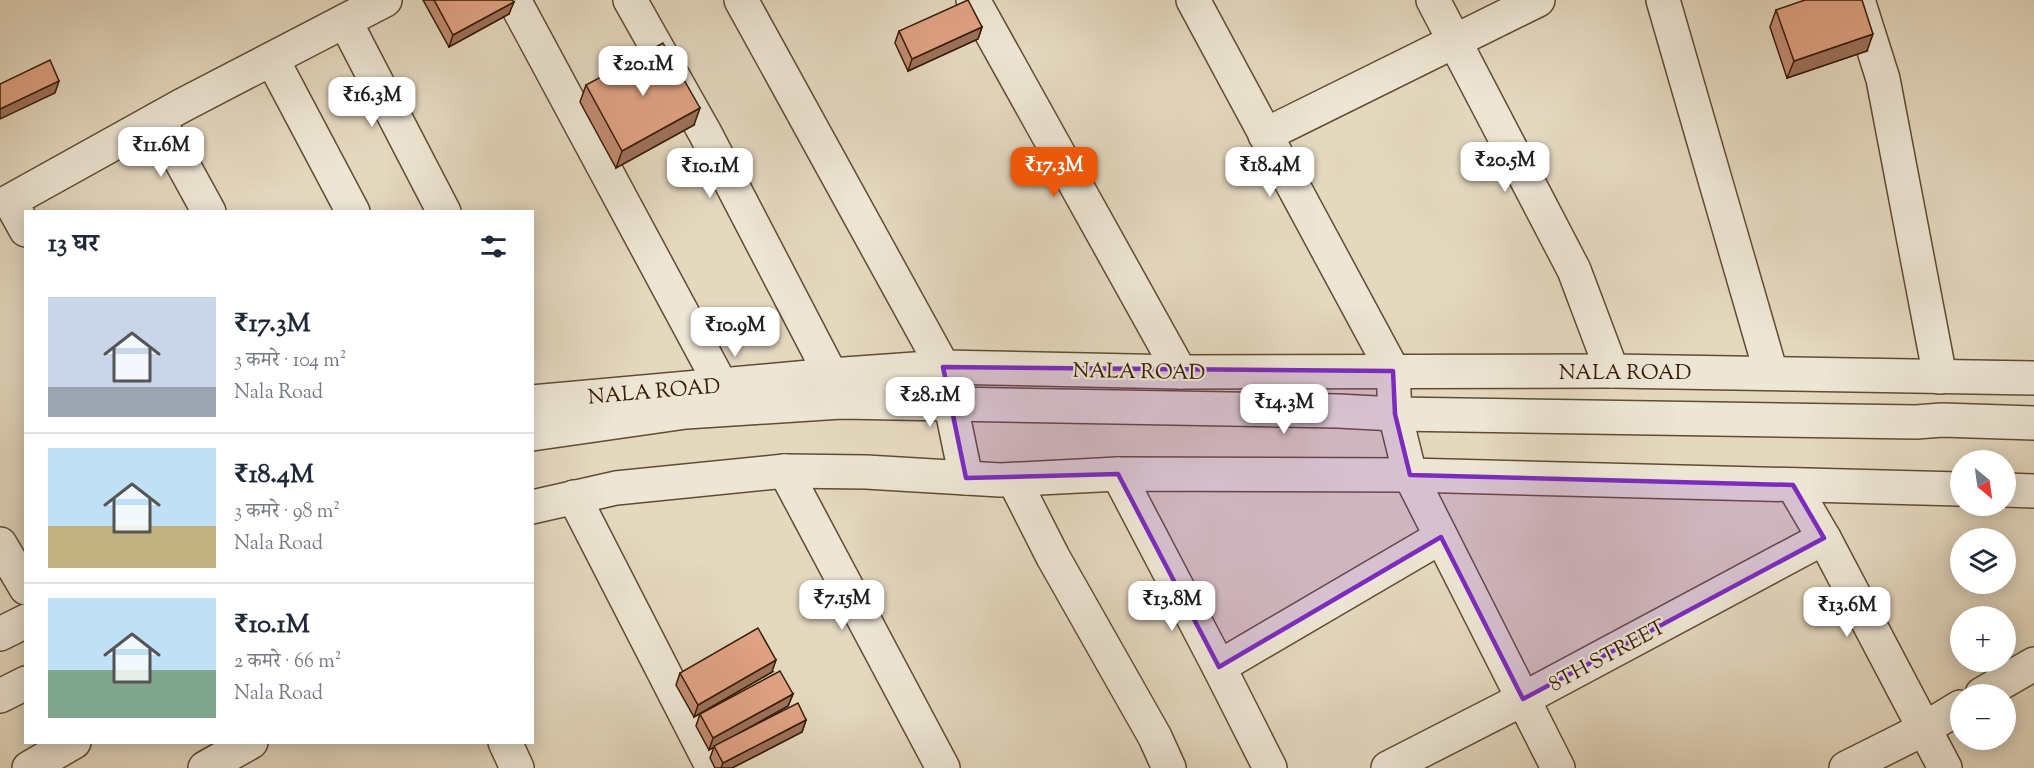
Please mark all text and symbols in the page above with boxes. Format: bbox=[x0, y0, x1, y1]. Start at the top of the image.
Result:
pin: ₹20.1M bbox=[594, 46, 692, 97]
text: ₹20.1M bbox=[613, 51, 673, 80]
pin: ₹16.3M bbox=[323, 77, 421, 128]
text: ₹16.3M bbox=[342, 82, 402, 111]
pin: ₹11.6M bbox=[112, 127, 210, 178]
text: ₹11.6M bbox=[132, 132, 190, 161]
pin: ₹20.5M bbox=[1456, 142, 1554, 193]
pin: ₹17.3M bbox=[1005, 147, 1103, 198]
pin: ₹18.4M bbox=[1221, 147, 1319, 198]
text: ₹20.5M bbox=[1475, 147, 1535, 176]
pin: ₹10.1M bbox=[661, 148, 759, 199]
text: ₹17.3M bbox=[1025, 152, 1083, 181]
text: ₹18.4M bbox=[1239, 152, 1301, 181]
text: ₹10.1M bbox=[681, 153, 739, 182]
text: 13 घर bbox=[48, 226, 99, 263]
icon: filters bbox=[477, 230, 510, 263]
text: ₹17.3M bbox=[234, 306, 310, 343]
pin: ₹10.9M bbox=[686, 307, 784, 358]
text: ₹10.9M bbox=[705, 312, 765, 341]
icon: home bbox=[96, 321, 168, 393]
text: 3 कमरे · 104 m² bbox=[234, 347, 347, 376]
street label: NALA ROAD bbox=[1072, 357, 1206, 389]
street label: NALA ROAD bbox=[1559, 359, 1691, 389]
street label: NALA ROAD bbox=[587, 372, 722, 414]
pin: ₹28.1M bbox=[881, 377, 979, 428]
text: Nala Road bbox=[234, 379, 323, 408]
text: ₹28.1M bbox=[900, 382, 960, 411]
pin: ₹14.3M bbox=[1235, 384, 1333, 435]
text: ₹14.3M bbox=[1254, 389, 1314, 418]
north arrow bbox=[1950, 450, 2016, 516]
map controls bbox=[1950, 450, 2016, 750]
text: ₹18.4M bbox=[234, 457, 314, 494]
icon: home bbox=[96, 472, 168, 544]
text: 3 कमरे · 98 m² bbox=[234, 498, 340, 527]
button: layers bbox=[1950, 528, 2016, 594]
text: Nala Road bbox=[234, 530, 323, 559]
pin: ₹7.15M bbox=[793, 580, 891, 631]
pin: ₹13.8M bbox=[1123, 581, 1221, 632]
text: ₹7.15M bbox=[813, 585, 871, 614]
text: ₹13.8M bbox=[1142, 586, 1202, 615]
pin: ₹13.6M bbox=[1798, 587, 1896, 638]
text: ₹13.6M bbox=[1817, 592, 1877, 621]
button: + bbox=[1950, 606, 2016, 672]
text: ₹10.1M bbox=[234, 607, 310, 644]
street label: 8TH STREET bbox=[1544, 613, 1672, 700]
icon: home bbox=[96, 622, 168, 694]
text: 2 कमरे · 66 m² bbox=[234, 648, 341, 677]
text: Nala Road bbox=[234, 680, 323, 709]
button: − bbox=[1950, 684, 2016, 750]

